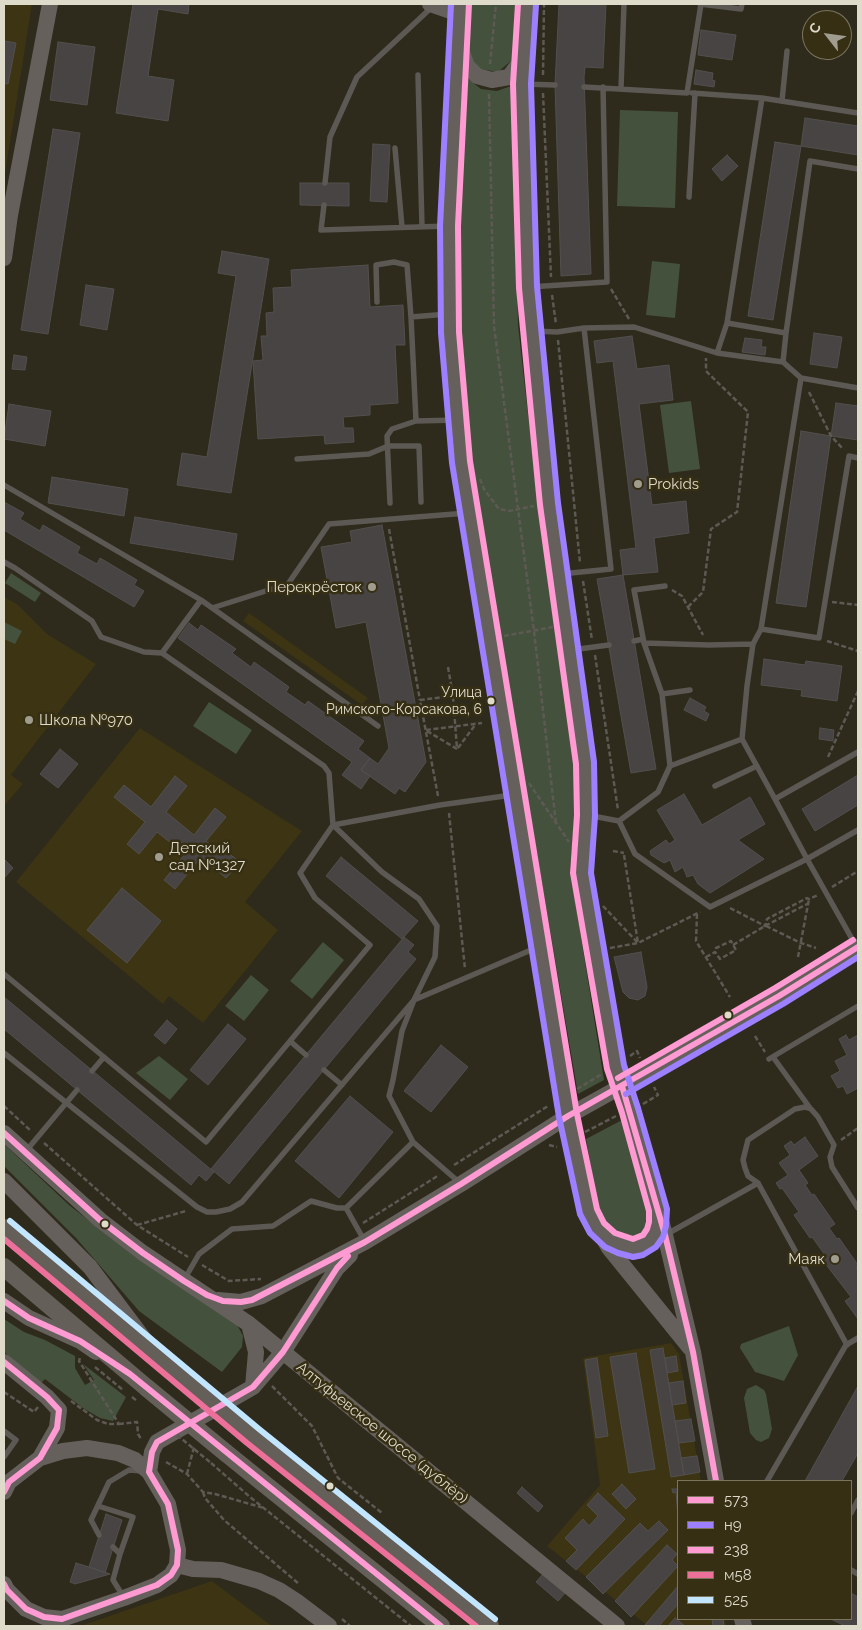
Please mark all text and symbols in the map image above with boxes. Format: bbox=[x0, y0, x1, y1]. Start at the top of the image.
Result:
north arrow bbox=[802, 10, 852, 60]
text: С bbox=[806, 20, 824, 36]
place label: Prokids bbox=[648, 475, 699, 493]
marker: Prokids bbox=[632, 478, 644, 490]
place label: Перекрёсток bbox=[266, 578, 362, 596]
marker: Перекрёсток bbox=[366, 581, 378, 593]
place label: Улица Римского-Корсакова, 6 bbox=[326, 685, 482, 718]
marker: Улица Римского-Корсакова, 6 bbox=[486, 696, 496, 706]
place label: Школа №970 bbox=[39, 711, 133, 729]
marker: Школа №970 bbox=[23, 714, 35, 726]
place label: Детский сад №1327 bbox=[169, 839, 245, 874]
marker: Детский сад №1327 bbox=[153, 851, 165, 863]
unlabelled marker bbox=[723, 1010, 733, 1020]
unlabelled marker bbox=[100, 1219, 110, 1229]
place label: Маяк bbox=[788, 1250, 825, 1268]
marker: Маяк bbox=[829, 1253, 841, 1265]
street label: Алтуфьевское шоссе (дублёр) bbox=[293, 1358, 471, 1508]
legend bbox=[677, 1480, 852, 1620]
unlabelled marker bbox=[325, 1481, 335, 1491]
text: 573 bbox=[724, 1491, 748, 1509]
text: н9 bbox=[724, 1516, 742, 1534]
text: 238 bbox=[724, 1541, 749, 1559]
text: м58 bbox=[724, 1566, 752, 1584]
text: 525 bbox=[724, 1591, 748, 1609]

